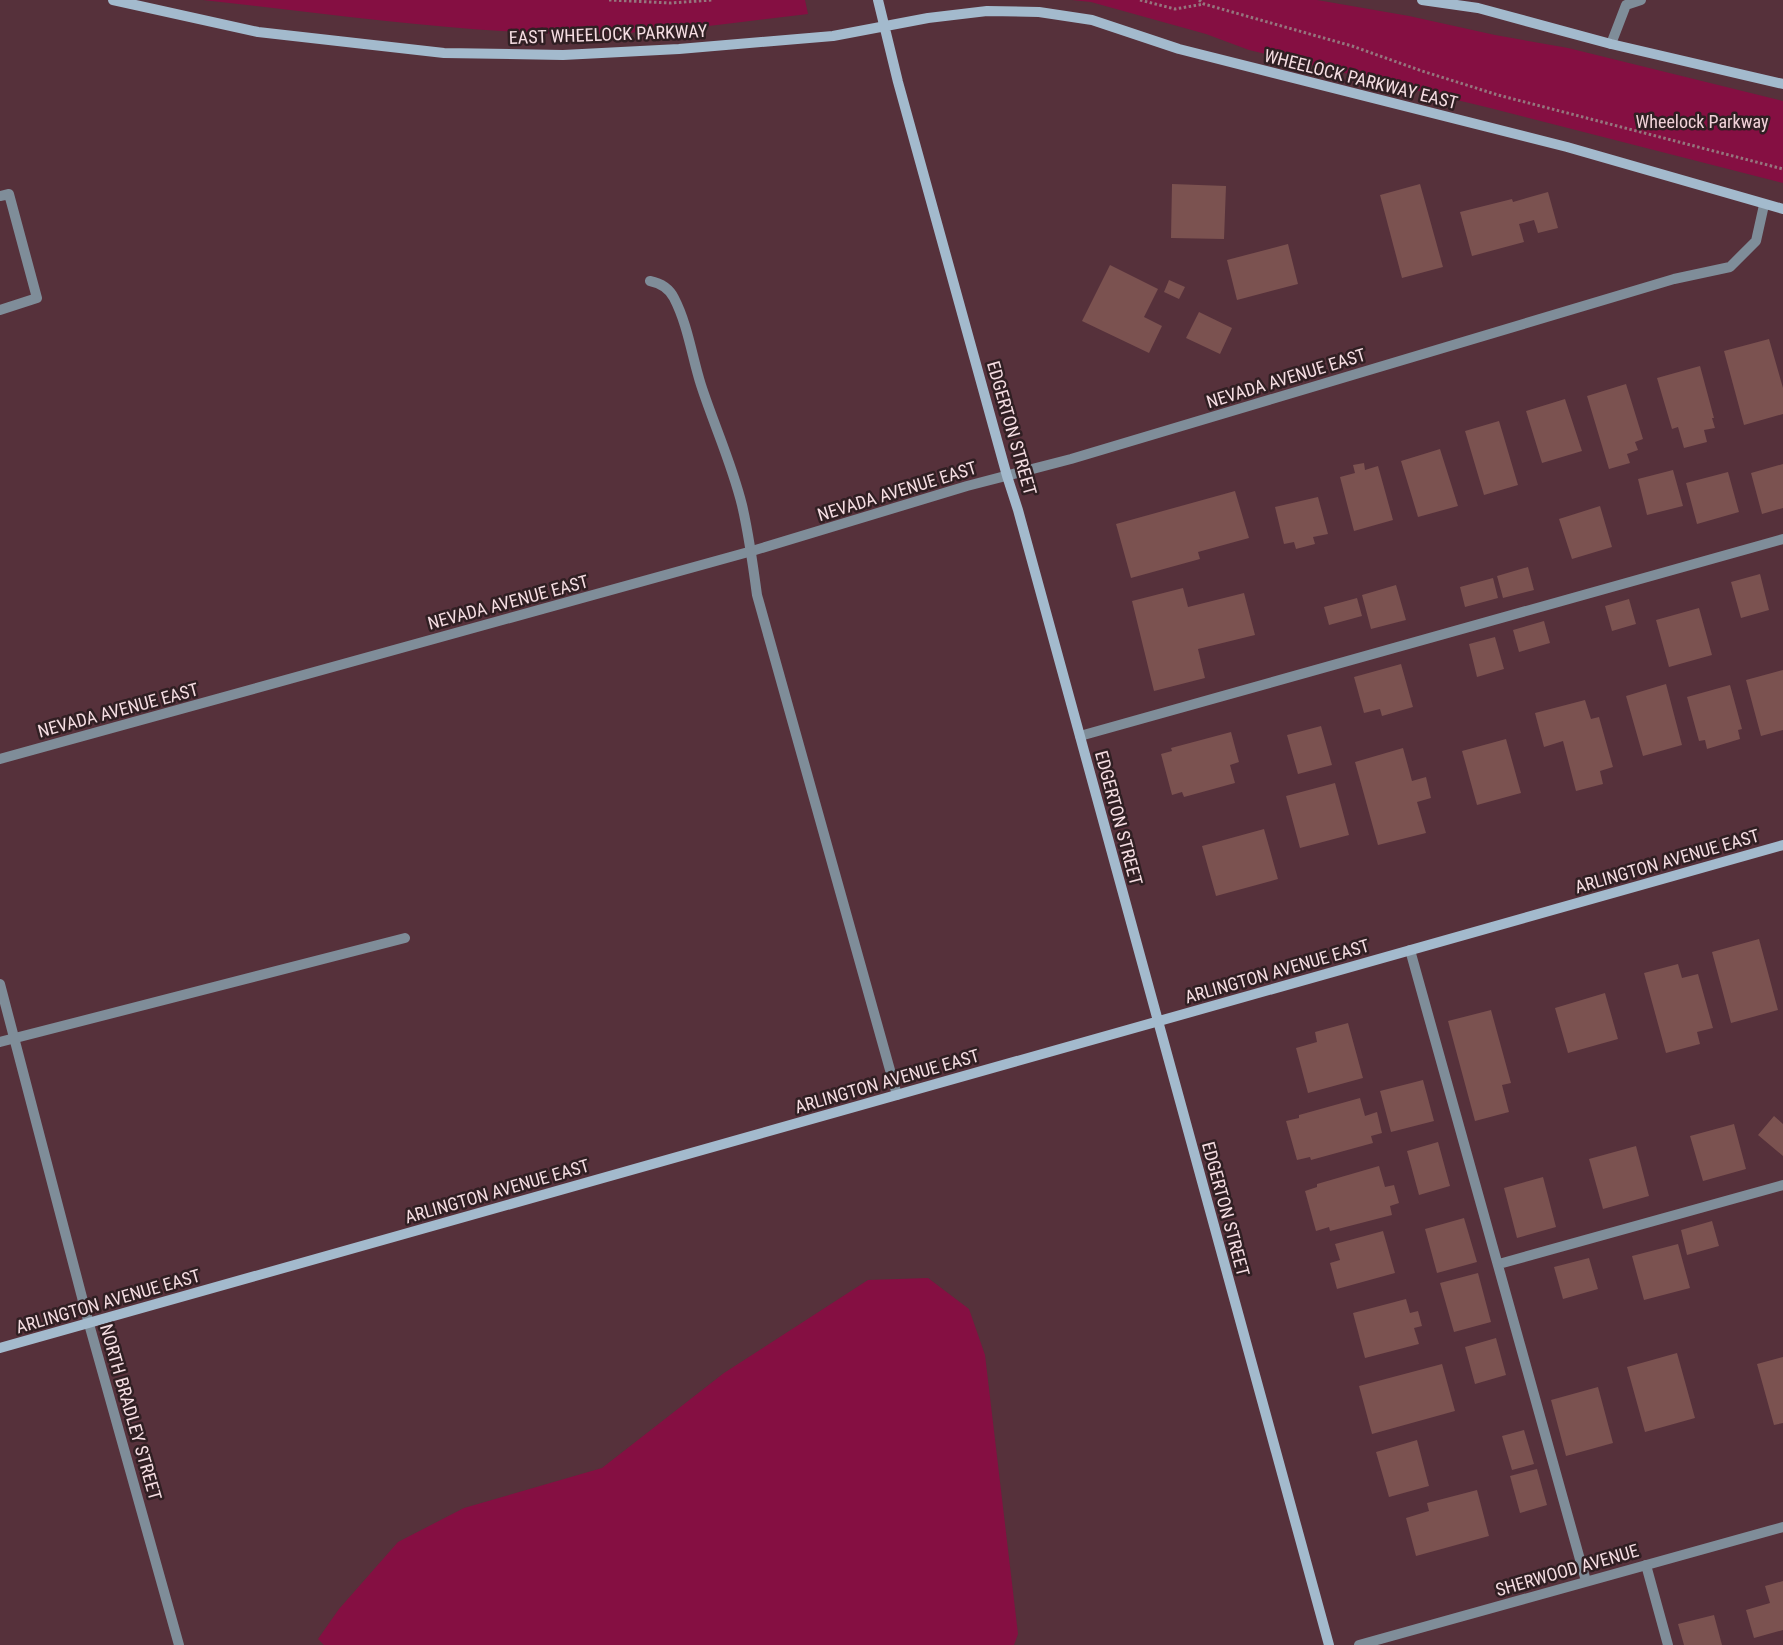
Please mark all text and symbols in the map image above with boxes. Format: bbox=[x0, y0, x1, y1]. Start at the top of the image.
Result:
street label: EAST WHEELOCK PARKWAY bbox=[508, 20, 708, 48]
street label: WHEELOCK PARKWAY EAST bbox=[1262, 45, 1460, 113]
park label: Wheelock Parkway bbox=[1636, 111, 1769, 132]
street label: NEVADA AVENUE EAST bbox=[1204, 344, 1368, 412]
street label: EDGERTON STREET bbox=[983, 359, 1041, 497]
street label: NEVADA AVENUE EAST bbox=[815, 457, 979, 525]
street label: NEVADA AVENUE EAST bbox=[425, 570, 591, 634]
street label: NEVADA AVENUE EAST bbox=[35, 678, 201, 742]
street label: EDGERTON STREET bbox=[1091, 748, 1147, 888]
street label: ARLINGTON AVENUE EAST bbox=[1572, 825, 1762, 897]
street label: ARLINGTON AVENUE EAST bbox=[1182, 935, 1372, 1007]
street label: ARLINGTON AVENUE EAST bbox=[792, 1045, 982, 1117]
street label: EDGERTON STREET bbox=[1198, 1139, 1254, 1279]
street label: ARLINGTON AVENUE EAST bbox=[402, 1155, 592, 1227]
street label: ARLINGTON AVENUE EAST bbox=[13, 1265, 203, 1337]
street label: NORTH BRADLEY STREET bbox=[96, 1321, 166, 1503]
street label: SHERWOOD AVENUE bbox=[1493, 1540, 1641, 1600]

